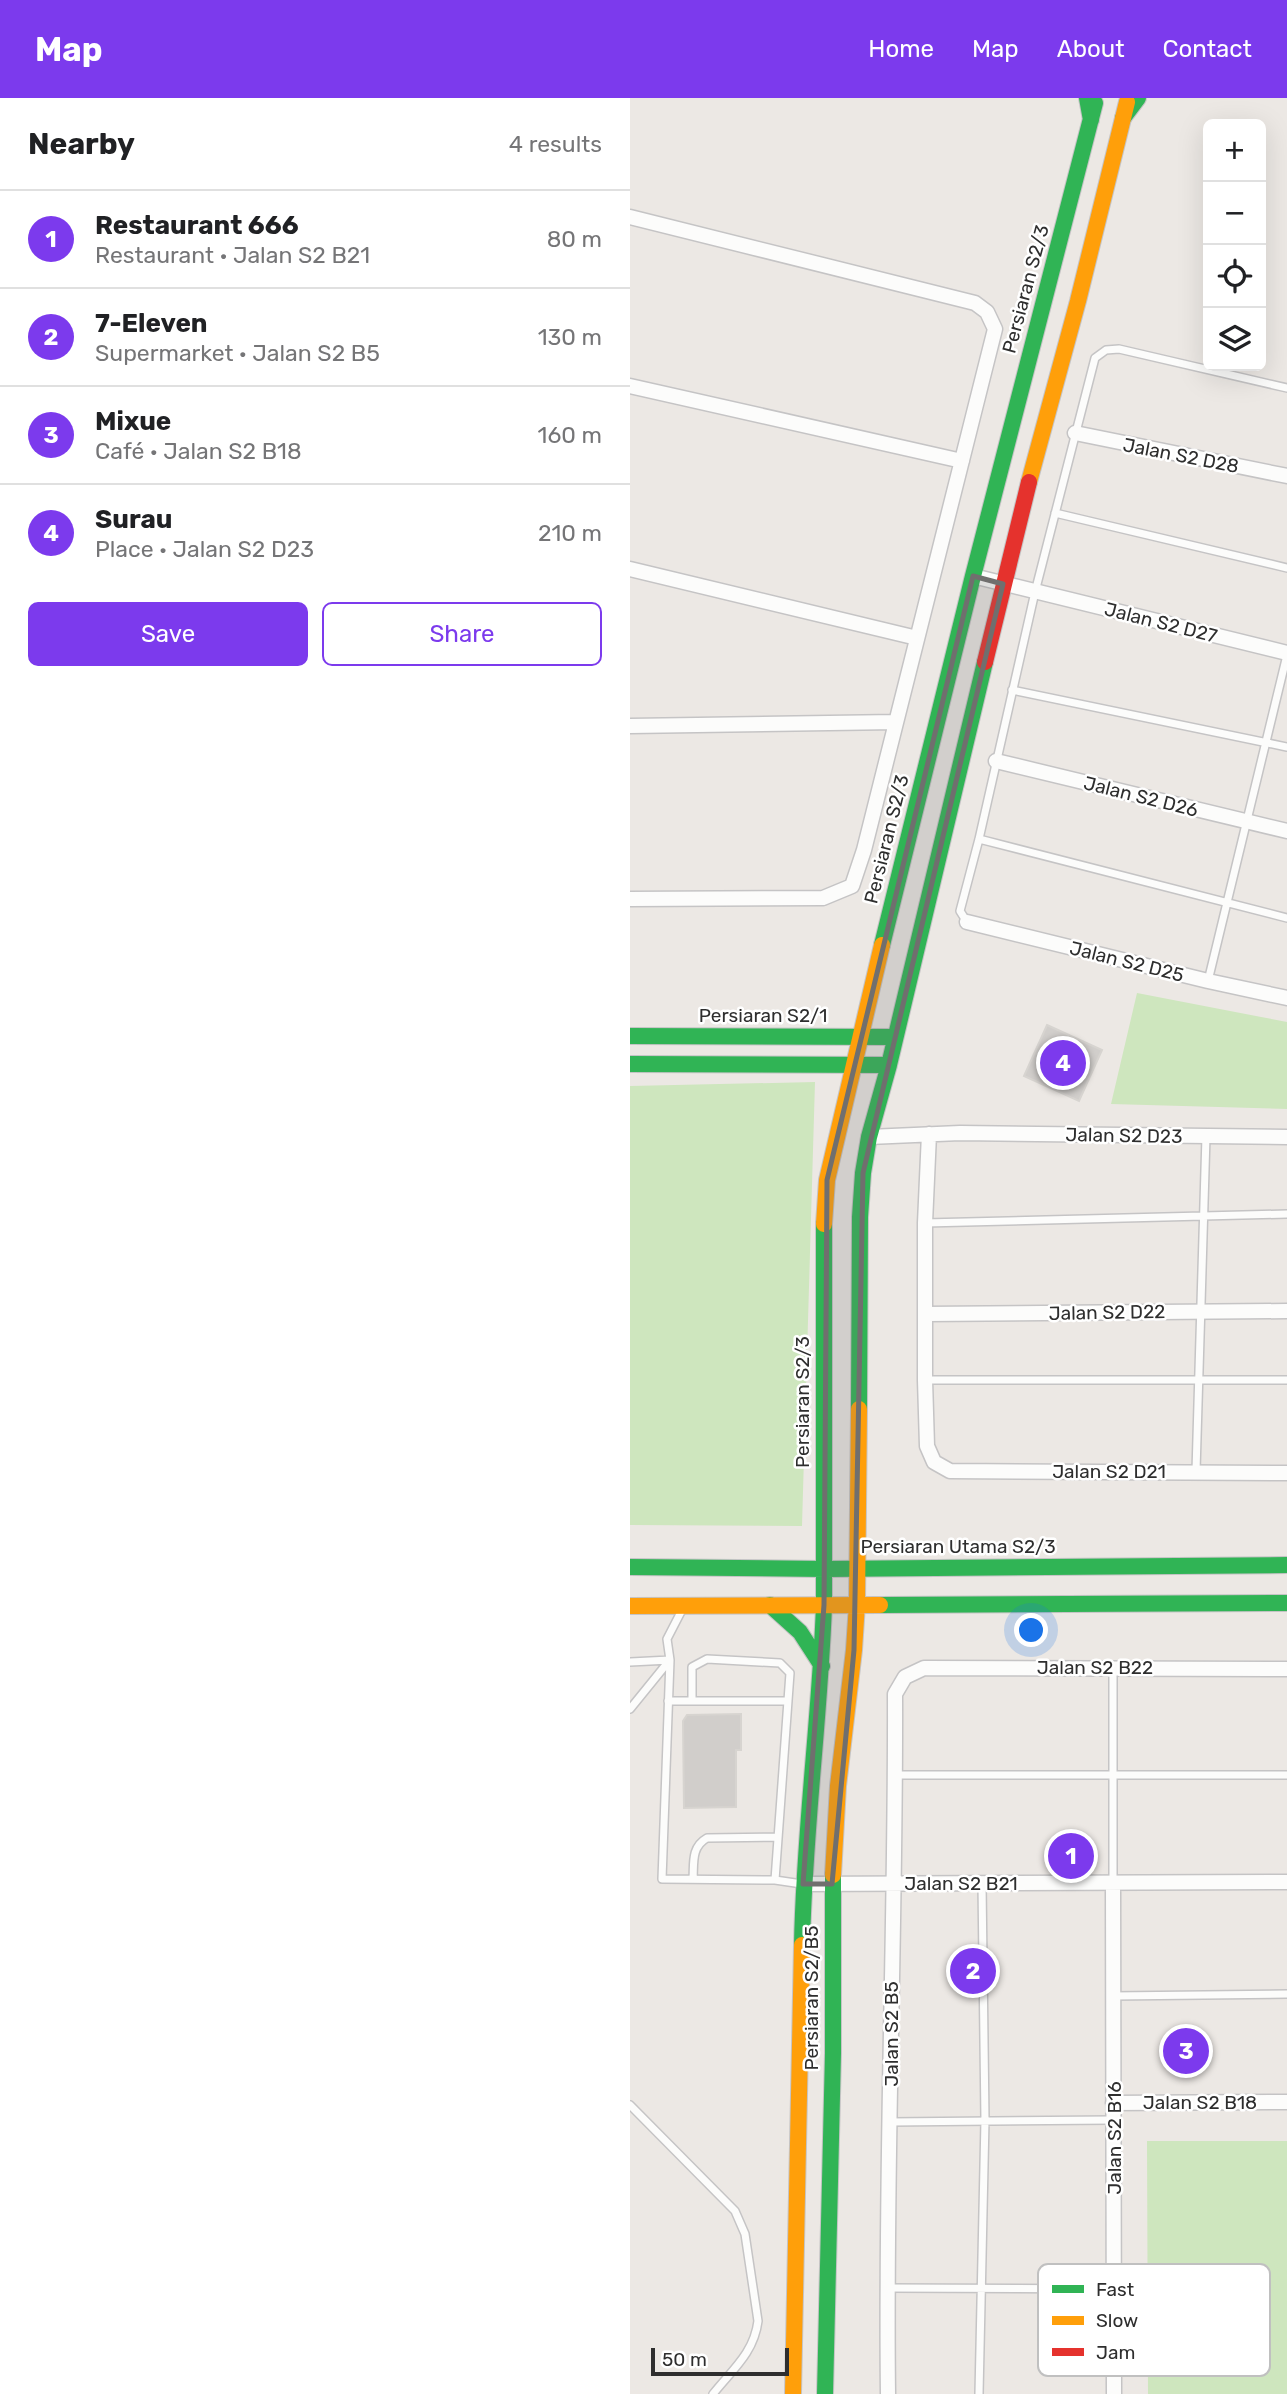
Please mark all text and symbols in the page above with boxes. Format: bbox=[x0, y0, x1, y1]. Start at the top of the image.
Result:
text: Map bbox=[35, 30, 103, 69]
text: Home bbox=[868, 35, 934, 63]
text: Map bbox=[972, 35, 1019, 63]
text: About bbox=[1057, 35, 1125, 63]
text: Contact bbox=[1163, 35, 1252, 63]
map controls bbox=[1203, 119, 1266, 371]
button: + bbox=[1203, 119, 1266, 182]
text: Nearby bbox=[28, 126, 135, 162]
text: 4 results bbox=[509, 130, 602, 158]
button: − bbox=[1203, 182, 1266, 245]
text: Restaurant 666 bbox=[95, 210, 299, 241]
street label: Persiaran S2/3 bbox=[997, 222, 1054, 356]
text: 1 bbox=[45, 225, 57, 253]
text: 80 m bbox=[547, 225, 602, 253]
text: Restaurant · Jalan S2 B21 bbox=[95, 241, 370, 269]
button: locate bbox=[1203, 245, 1266, 308]
text: 7-Eleven bbox=[95, 308, 208, 339]
button: layers bbox=[1203, 308, 1266, 371]
text: 2 bbox=[44, 323, 58, 351]
text: 130 m bbox=[538, 323, 602, 351]
text: Supermarket · Jalan S2 B5 bbox=[95, 339, 380, 367]
text: Mixue bbox=[95, 406, 171, 437]
text: 3 bbox=[43, 421, 59, 449]
text: 160 m bbox=[538, 421, 602, 449]
street label: Jalan S2 D28 bbox=[1121, 433, 1241, 478]
text: Café · Jalan S2 B18 bbox=[95, 437, 302, 465]
text: Surau bbox=[95, 504, 173, 535]
text: 4 bbox=[43, 519, 59, 547]
text: 210 m bbox=[538, 519, 602, 547]
text: Place · Jalan S2 D23 bbox=[95, 535, 314, 563]
street label: Jalan S2 D27 bbox=[1102, 597, 1220, 648]
button: Save bbox=[28, 602, 308, 666]
button: Share bbox=[322, 602, 602, 666]
street label: Jalan S2 D26 bbox=[1081, 771, 1200, 822]
street label: Persiaran S2/3 bbox=[859, 772, 914, 906]
street label: Jalan S2 D25 bbox=[1067, 936, 1186, 987]
street label: Persiaran S2/1 bbox=[699, 1004, 827, 1027]
pin: 4 bbox=[1040, 1037, 1086, 1089]
street label: Jalan S2 D23 bbox=[1065, 1123, 1183, 1148]
street label: Jalan S2 D22 bbox=[1048, 1300, 1166, 1325]
street label: Persiaran S2/3 bbox=[791, 1336, 814, 1468]
street label: Jalan S2 D21 bbox=[1052, 1460, 1166, 1483]
street label: Persiaran Utama S2/3 bbox=[860, 1535, 1056, 1558]
your location bbox=[1014, 1613, 1048, 1647]
street label: Jalan S2 B22 bbox=[1037, 1656, 1153, 1679]
pin: 1 bbox=[1048, 1830, 1094, 1882]
street label: Jalan S2 B21 bbox=[904, 1872, 1018, 1895]
street label: Persiaran S2/B5 bbox=[800, 1925, 823, 2071]
pin: 2 bbox=[950, 1945, 996, 1997]
street label: Jalan S2 B5 bbox=[880, 1981, 903, 2087]
pin: 3 bbox=[1163, 2025, 1209, 2077]
street label: Jalan S2 B16 bbox=[1103, 2081, 1126, 2195]
street label: Jalan S2 B18 bbox=[1143, 2091, 1257, 2114]
legend bbox=[1038, 2264, 1270, 2376]
text: Fast bbox=[1096, 2278, 1135, 2301]
text: Slow bbox=[1096, 2309, 1138, 2332]
text: Jam bbox=[1096, 2341, 1135, 2364]
scale bar bbox=[651, 2345, 789, 2377]
text: 50 m bbox=[662, 2348, 707, 2371]

